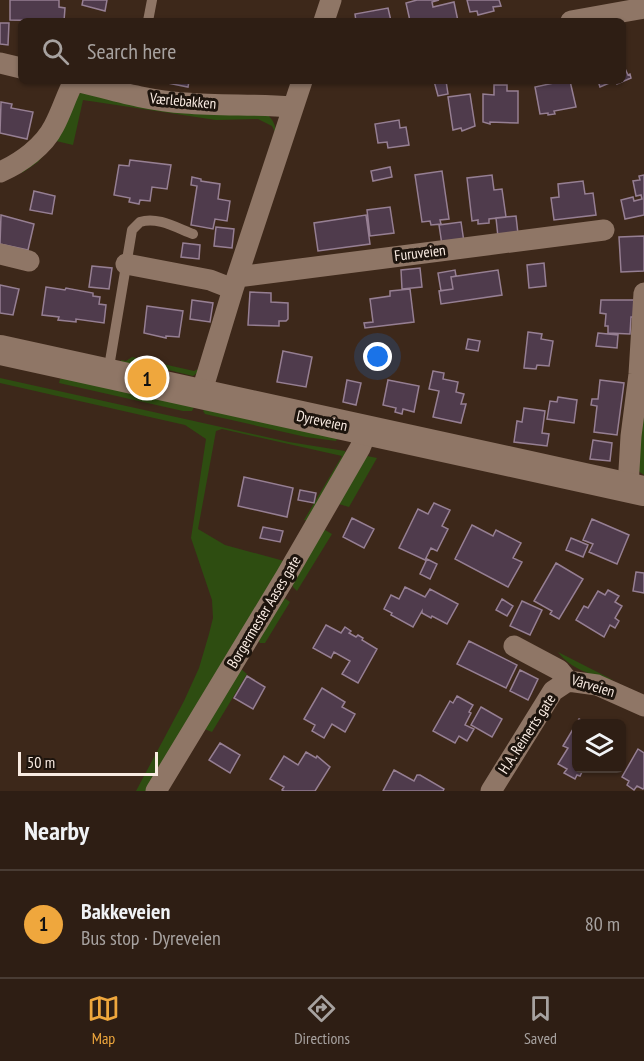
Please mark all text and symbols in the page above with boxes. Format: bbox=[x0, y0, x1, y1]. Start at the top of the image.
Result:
search box bbox=[18, 18, 626, 84]
icon: search bbox=[39, 35, 72, 68]
text: Search here bbox=[87, 37, 176, 65]
street label: Værlebakken bbox=[148, 88, 217, 113]
street label: Furuveien bbox=[393, 240, 447, 265]
your location bbox=[363, 342, 392, 371]
pin: 1 bbox=[128, 356, 166, 400]
street label: Dyreveien bbox=[295, 406, 349, 435]
street label: Borgermester Aases gate bbox=[223, 552, 305, 671]
street label: Vårveien bbox=[568, 670, 617, 701]
street label: H.A. Reinerts gate bbox=[494, 690, 559, 777]
map controls bbox=[572, 719, 626, 773]
button: layers bbox=[572, 719, 626, 773]
scale bar bbox=[18, 749, 158, 776]
text: 50 m bbox=[27, 752, 55, 772]
text: Nearby bbox=[24, 814, 89, 847]
text: Bakkeveien bbox=[81, 897, 170, 925]
text: 1 bbox=[39, 911, 48, 937]
text: 80 m bbox=[585, 911, 620, 937]
text: Bus stop · Dyreveien bbox=[81, 925, 221, 951]
tab: Map bbox=[87, 992, 120, 1048]
tab: Directions bbox=[294, 992, 350, 1048]
tab: Saved bbox=[524, 992, 557, 1048]

